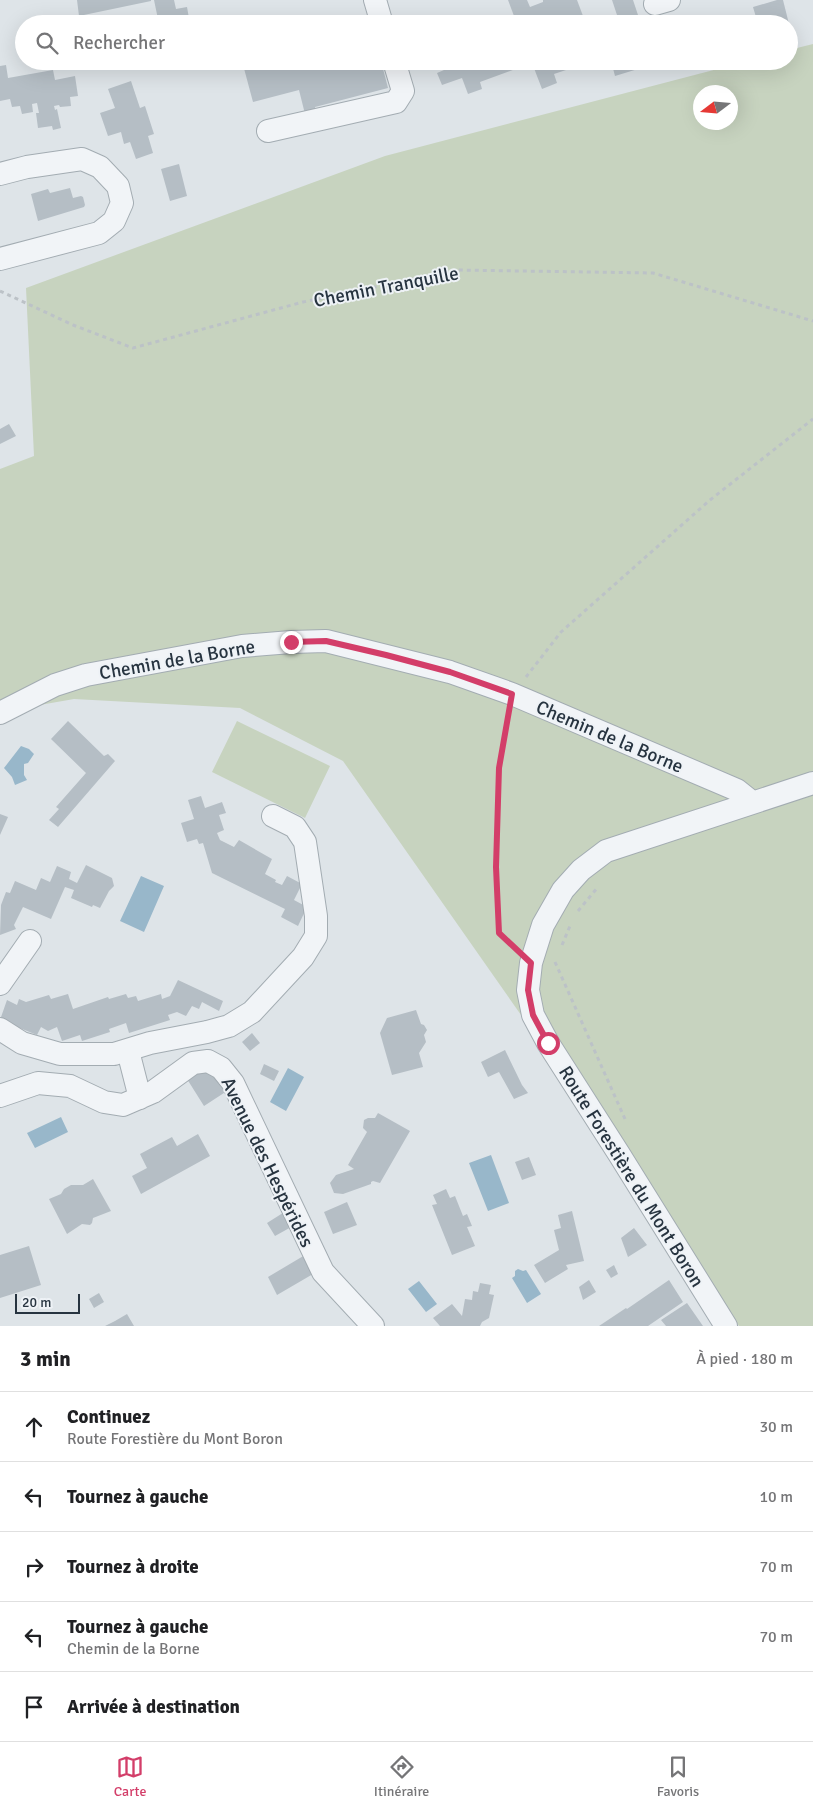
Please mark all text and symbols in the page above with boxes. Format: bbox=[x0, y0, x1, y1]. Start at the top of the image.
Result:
search box bbox=[15, 15, 798, 70]
icon: search bbox=[33, 29, 61, 57]
text: Rechercher bbox=[73, 31, 165, 55]
north arrow bbox=[693, 85, 738, 130]
street label: Chemin Tranquille bbox=[312, 261, 461, 313]
route end bbox=[280, 631, 303, 654]
street label: Chemin de la Borne bbox=[97, 634, 257, 685]
street label: Chemin de la Borne bbox=[532, 695, 687, 779]
route start bbox=[537, 1032, 560, 1055]
street label: Route Forestière du Mont Boron bbox=[553, 1061, 709, 1292]
street label: Avenue des Hespérides bbox=[215, 1073, 319, 1251]
scale bar bbox=[15, 1291, 80, 1314]
text: 20 m bbox=[22, 1294, 51, 1311]
text: 3 min bbox=[20, 1346, 71, 1372]
text: À pied · 180 m bbox=[696, 1349, 793, 1369]
text: Continuez bbox=[67, 1405, 150, 1429]
icon: ahead bbox=[20, 1413, 48, 1441]
text: 30 m bbox=[759, 1417, 793, 1437]
text: Route Forestière du Mont Boron bbox=[67, 1429, 283, 1449]
icon: left bbox=[20, 1483, 48, 1511]
text: Tournez à gauche bbox=[67, 1485, 208, 1509]
text: 10 m bbox=[759, 1487, 793, 1507]
icon: right bbox=[20, 1553, 48, 1581]
text: Tournez à droite bbox=[67, 1555, 199, 1579]
text: 70 m bbox=[759, 1557, 793, 1577]
text: Tournez à gauche bbox=[67, 1615, 208, 1639]
icon: left bbox=[20, 1623, 48, 1651]
text: 70 m bbox=[759, 1627, 793, 1647]
text: Chemin de la Borne bbox=[67, 1639, 200, 1659]
icon: arrive bbox=[20, 1693, 48, 1721]
text: Arrivée à destination bbox=[67, 1695, 240, 1719]
tab: Carte bbox=[114, 1753, 146, 1800]
tab: Itinéraire bbox=[374, 1753, 429, 1800]
tab: Favoris bbox=[657, 1753, 699, 1800]

